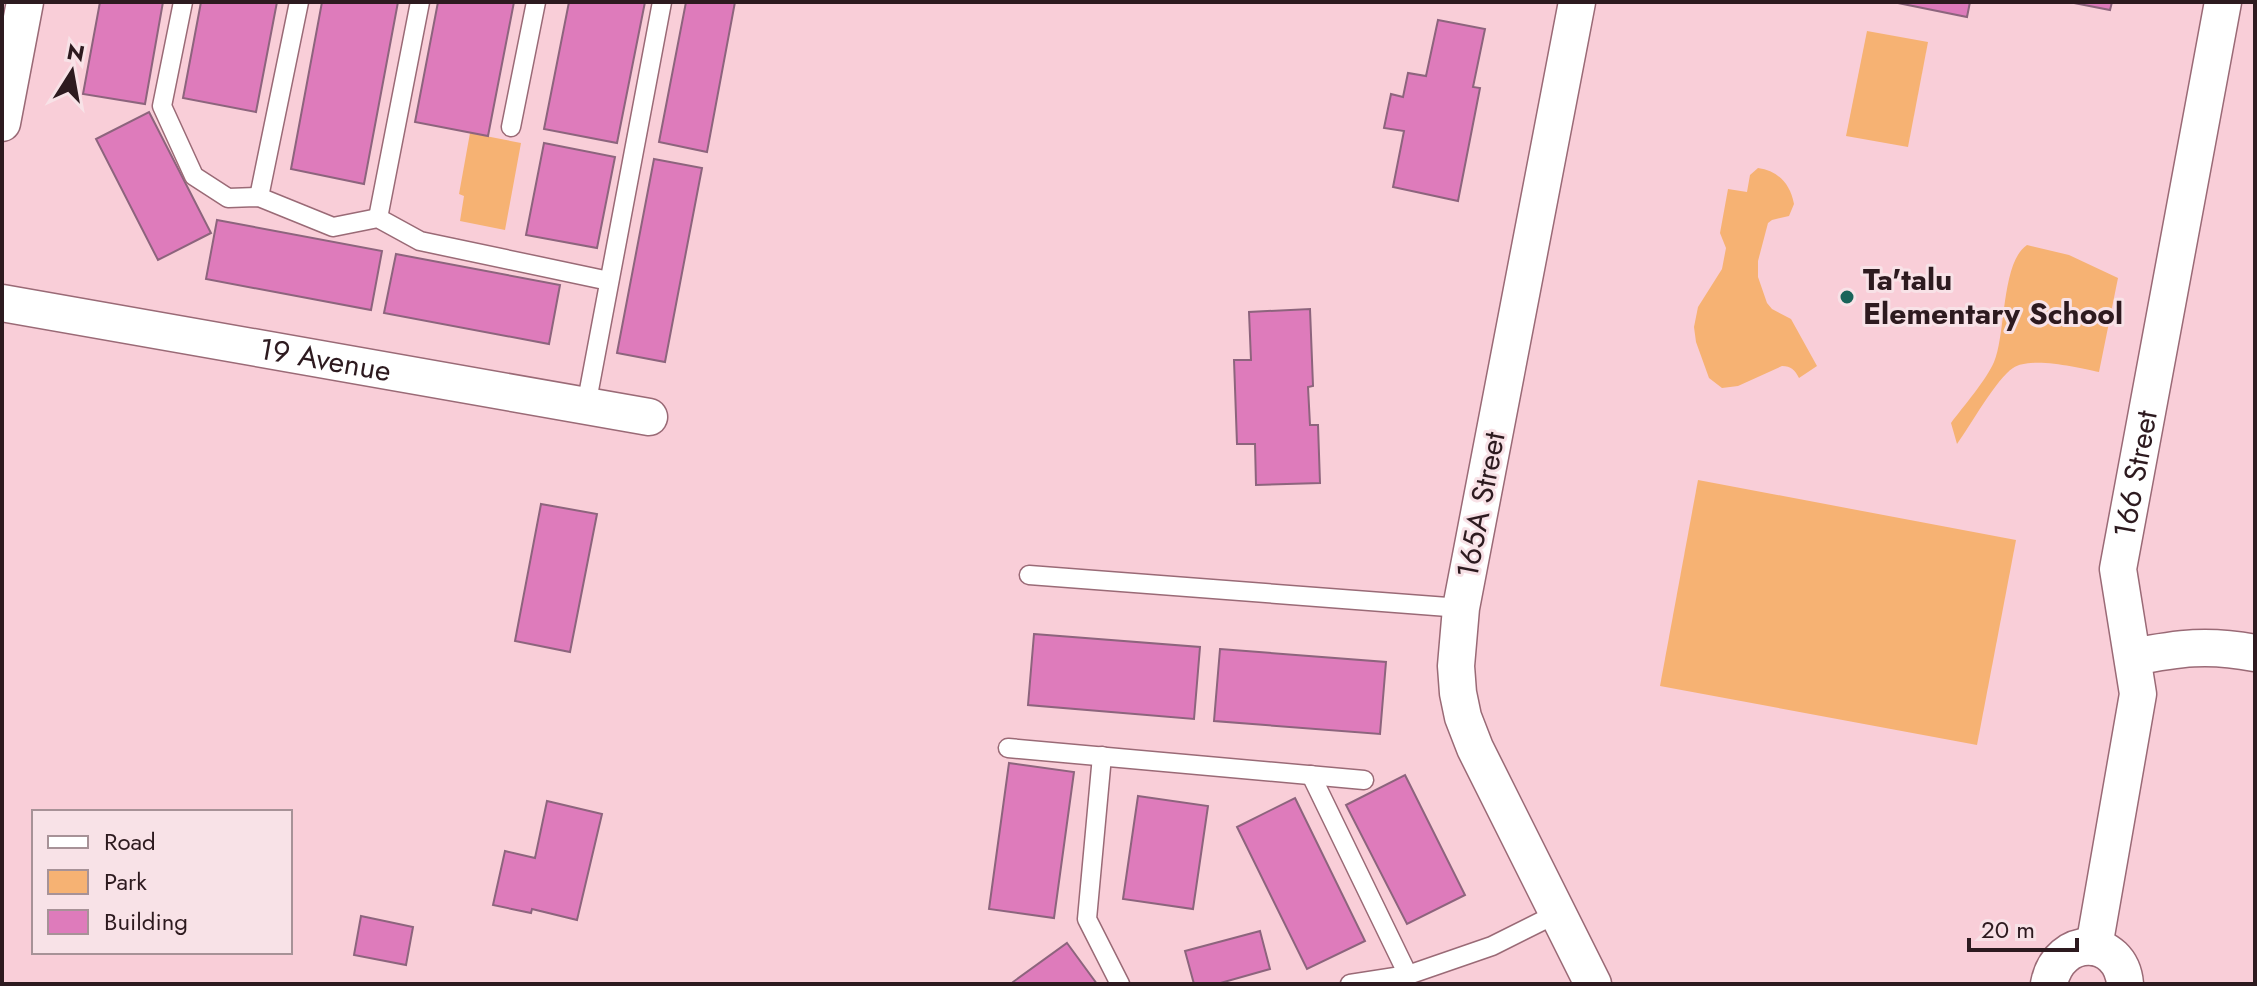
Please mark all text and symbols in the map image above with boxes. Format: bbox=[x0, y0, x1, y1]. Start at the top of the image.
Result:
north arrow bbox=[32, 32, 112, 112]
text: N bbox=[64, 35, 87, 70]
place label: Ta'talu Elementary School bbox=[1863, 258, 2123, 335]
marker: Ta'talu Elementary School bbox=[1838, 288, 1856, 306]
street label: 19 Avenue bbox=[256, 327, 394, 392]
street label: 166 Street bbox=[2102, 406, 2168, 541]
street label: 165A Street bbox=[1445, 427, 1516, 582]
legend bbox=[32, 810, 292, 954]
text: Road bbox=[104, 824, 156, 859]
text: Park bbox=[104, 864, 147, 899]
scale bar bbox=[1969, 902, 2077, 952]
text: Building bbox=[104, 904, 188, 939]
text: 20 m bbox=[1981, 912, 2035, 947]

